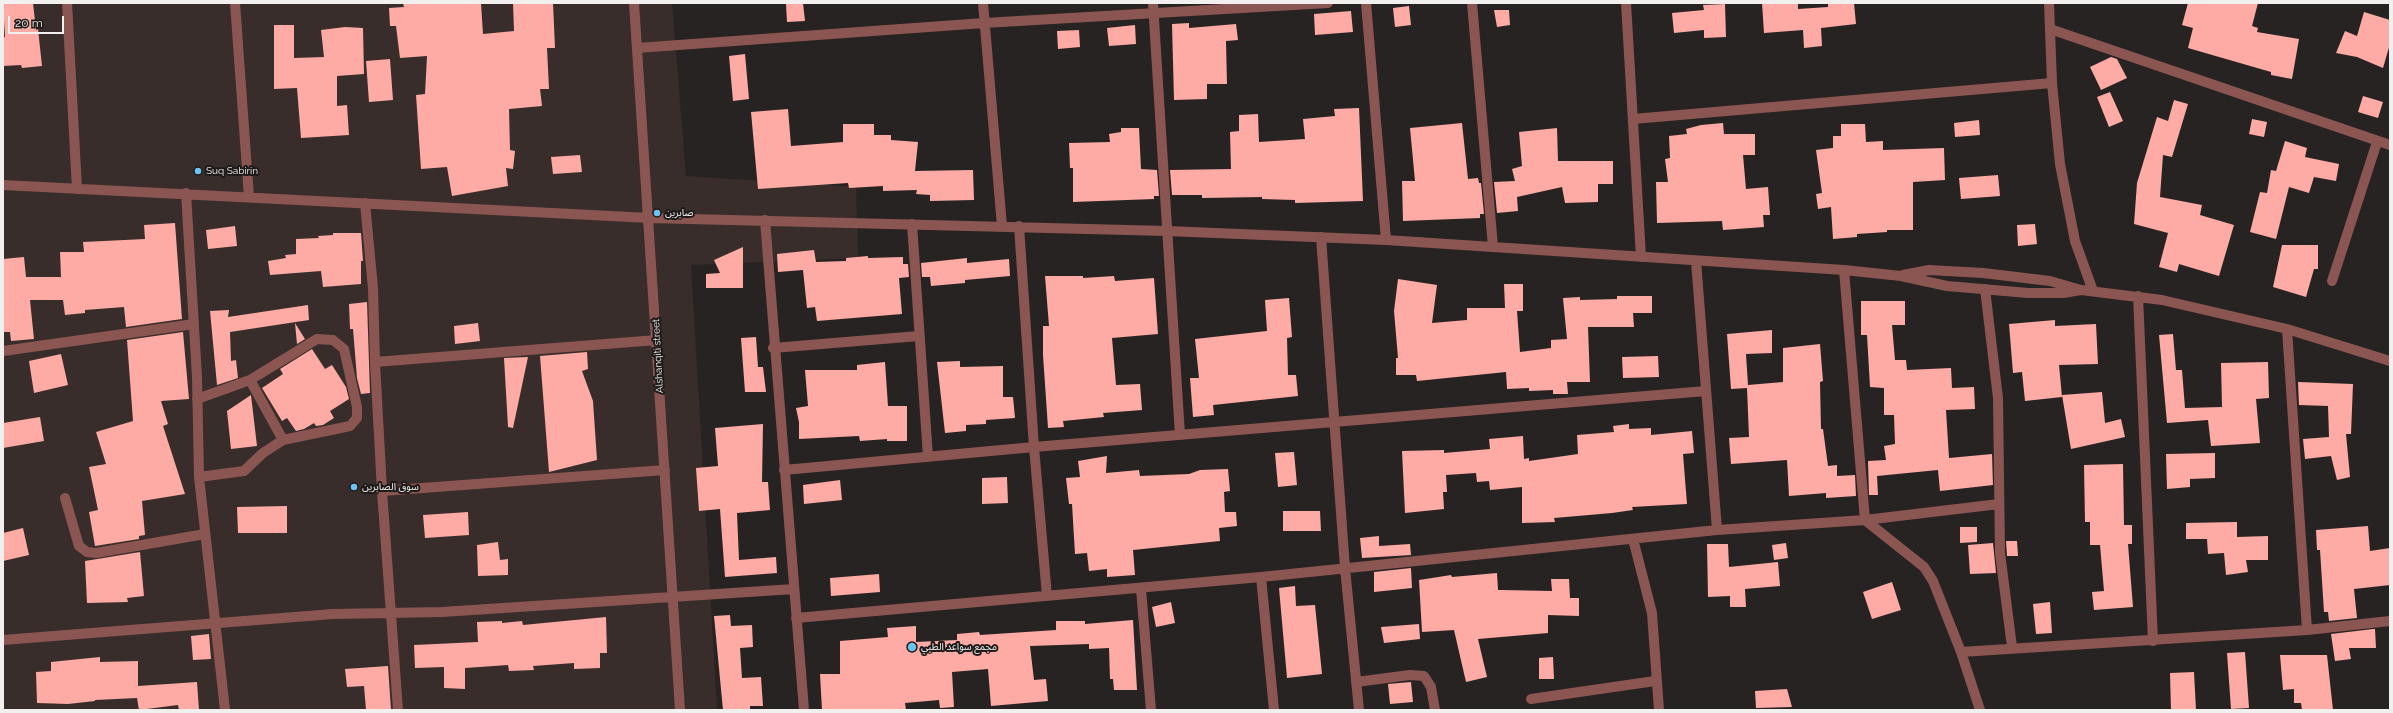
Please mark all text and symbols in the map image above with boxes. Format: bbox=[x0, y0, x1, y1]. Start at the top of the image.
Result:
scale bar bbox=[10, 8, 66, 34]
text: 20 m bbox=[15, 16, 43, 30]
place label: Suq Sabirin bbox=[206, 165, 258, 177]
marker: Suq Sabirin bbox=[193, 166, 203, 176]
place label: صابرين bbox=[665, 207, 694, 219]
marker: صابرين bbox=[652, 208, 662, 218]
street label: Alshanqiti street bbox=[650, 319, 666, 393]
place label: سوق الصابرين bbox=[362, 481, 419, 493]
marker: سوق الصابرين bbox=[349, 482, 359, 492]
marker: مجمع سواعد الطبي bbox=[906, 641, 918, 653]
place label: مجمع سواعد الطبي bbox=[921, 641, 997, 653]

